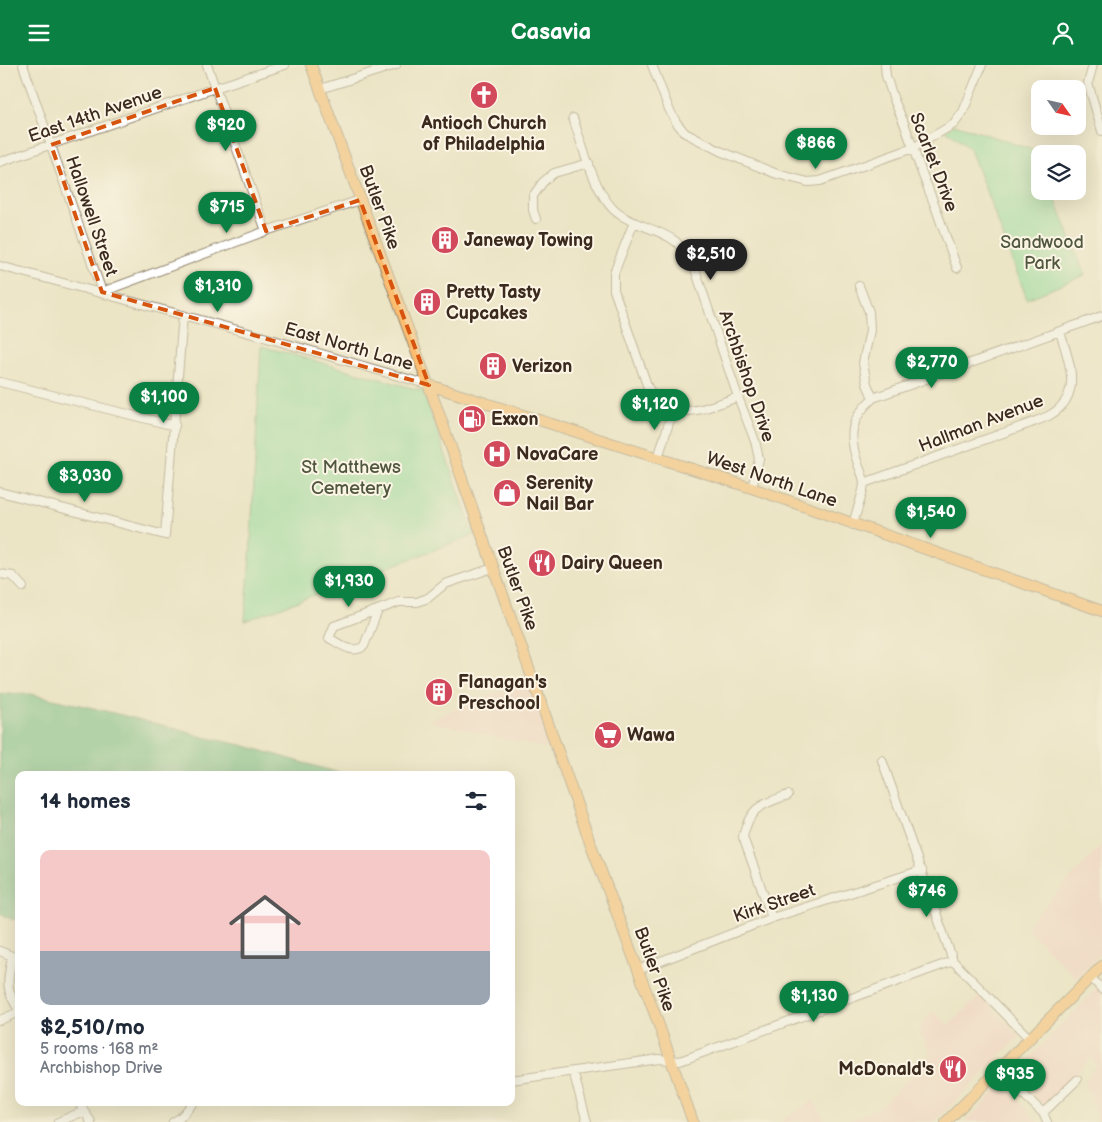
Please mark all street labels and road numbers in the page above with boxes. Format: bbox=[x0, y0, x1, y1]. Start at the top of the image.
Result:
street label: East 14th Avenue bbox=[26, 82, 165, 147]
street label: Scarlet Drive bbox=[905, 110, 962, 215]
street label: Hallowell Street bbox=[61, 153, 122, 280]
street label: Butler Pike bbox=[355, 162, 405, 253]
street label: Archbishop Drive bbox=[714, 308, 779, 445]
street label: East North Lane bbox=[282, 318, 416, 375]
street label: Hallman Avenue bbox=[916, 390, 1047, 457]
street label: West North Lane bbox=[704, 447, 840, 512]
street label: Butler Pike bbox=[493, 543, 543, 634]
street label: Kirk Street bbox=[731, 880, 818, 927]
street label: Butler Pike bbox=[630, 924, 680, 1015]

